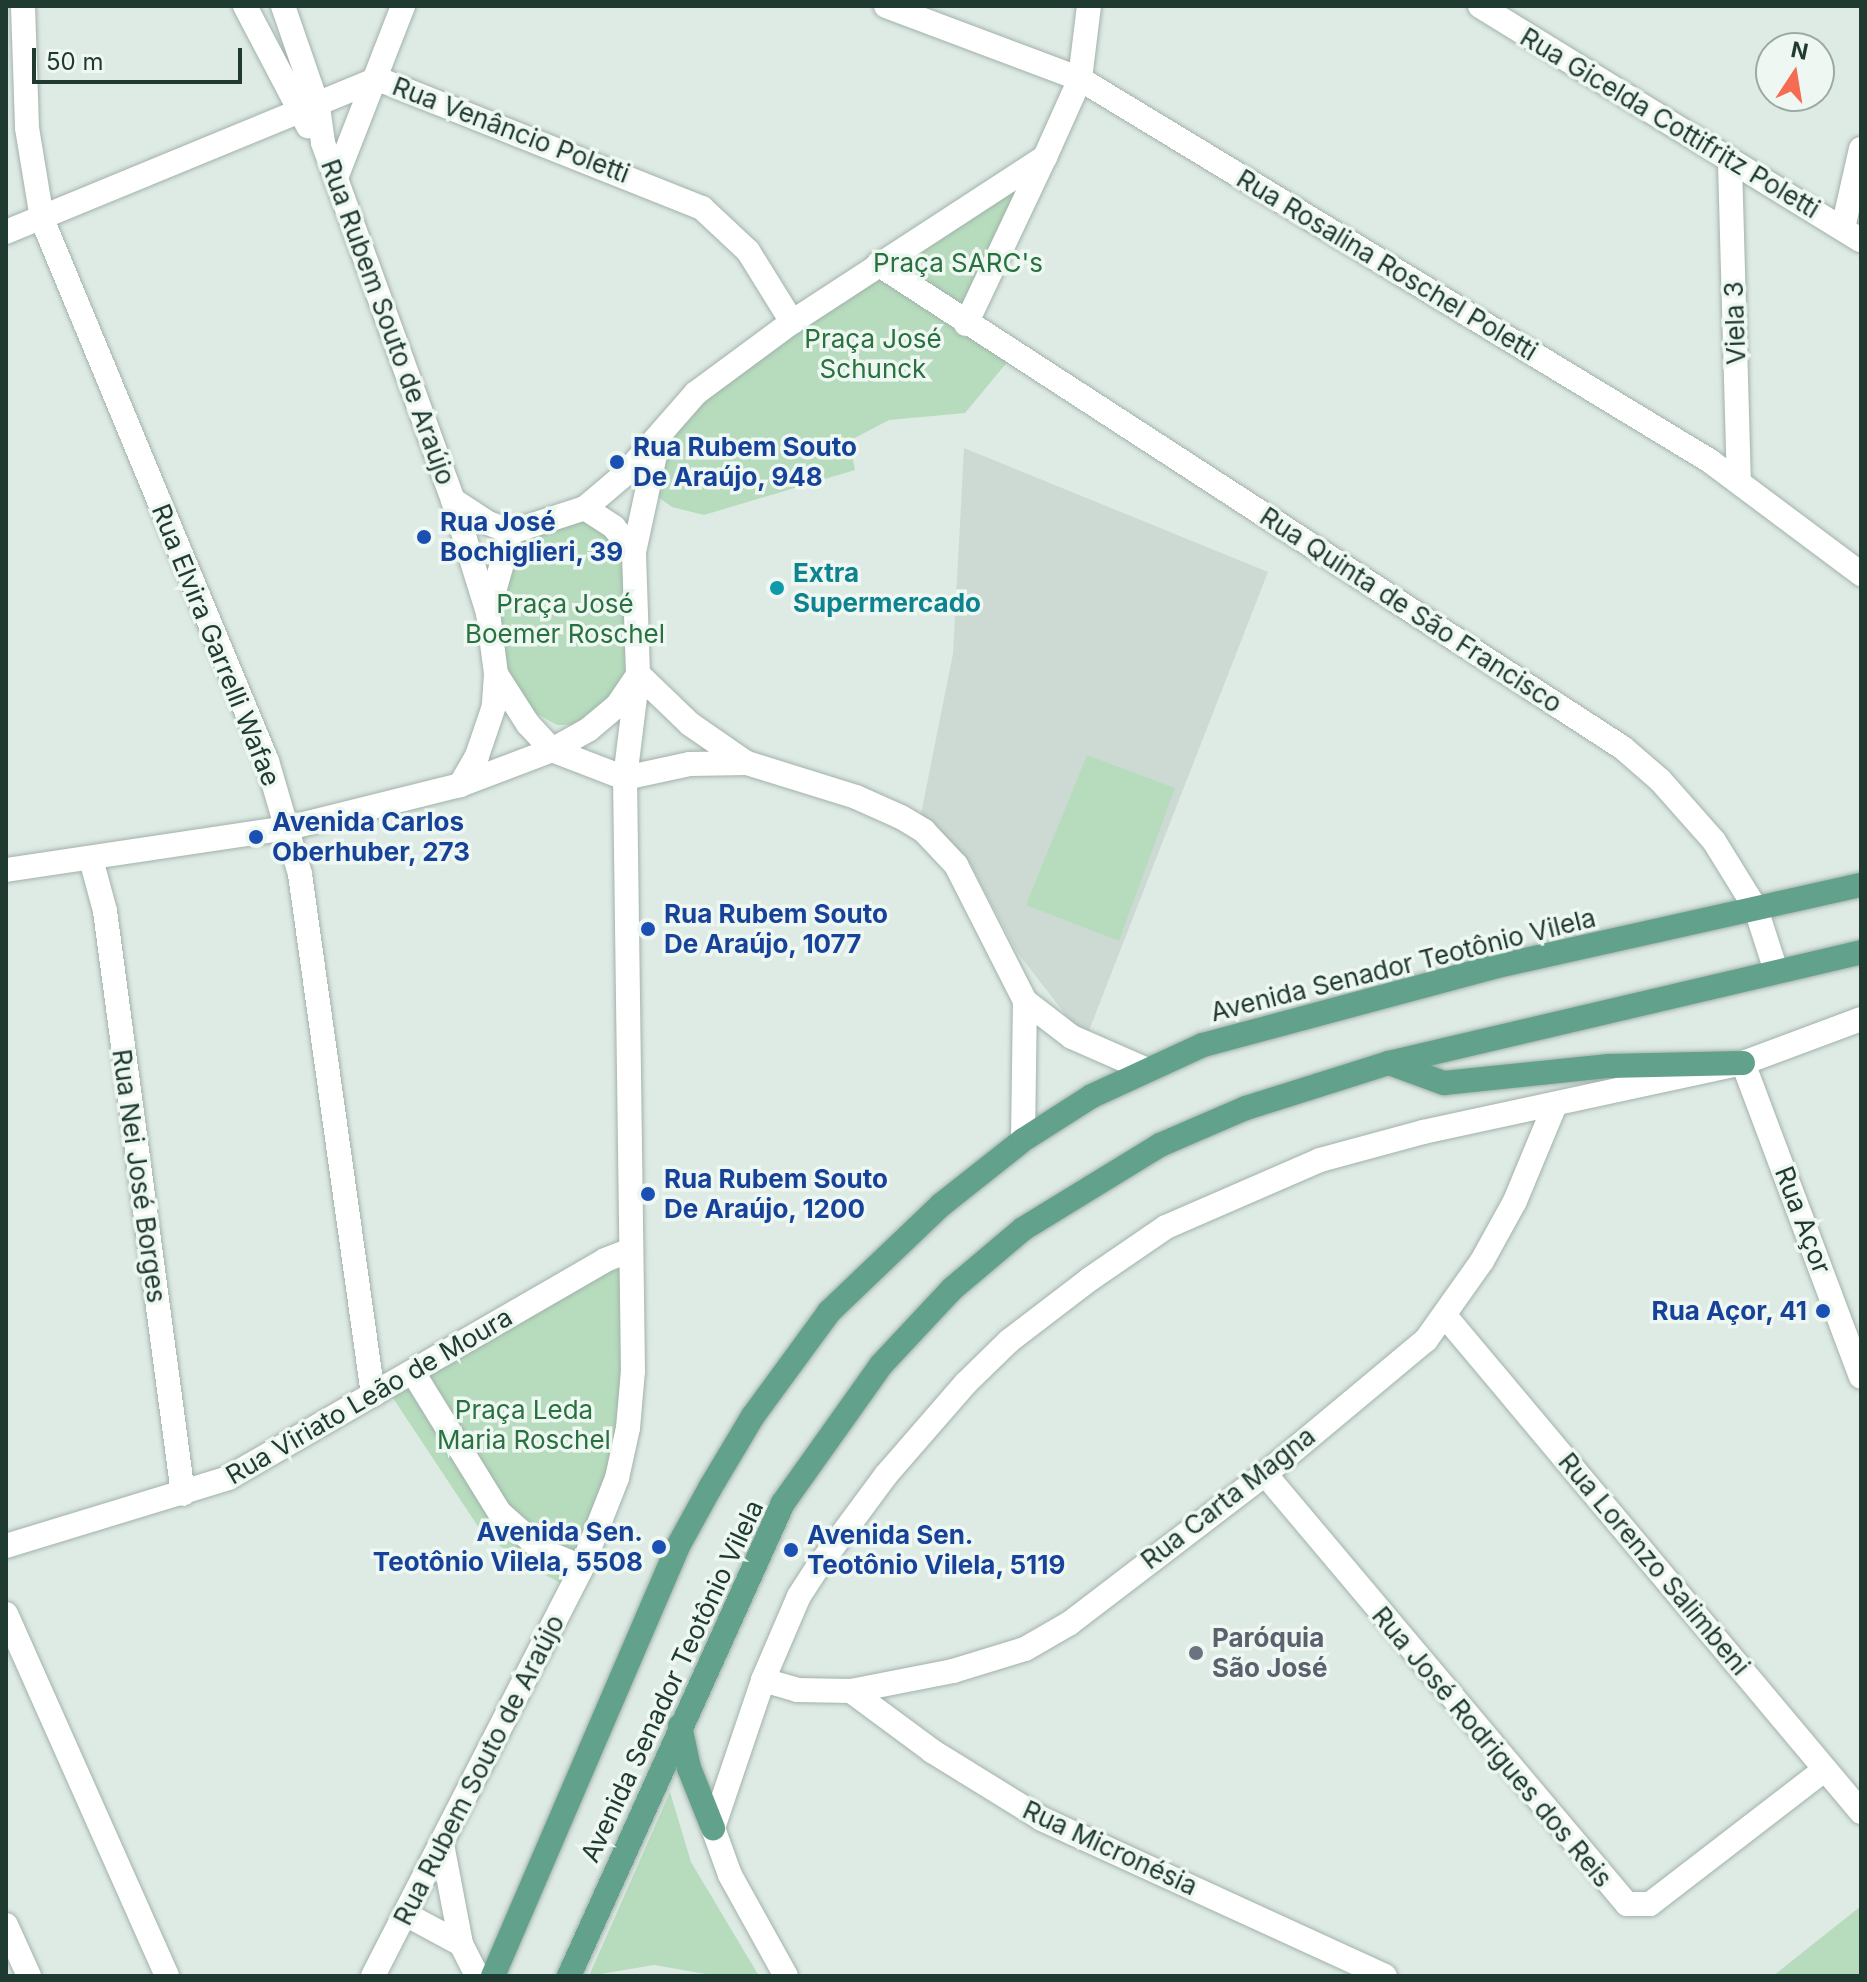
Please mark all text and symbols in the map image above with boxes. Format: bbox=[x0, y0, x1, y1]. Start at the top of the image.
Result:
street label: Rua Gicelda Cottifritz Poletti bbox=[1515, 21, 1825, 225]
scale bar bbox=[36, 32, 246, 82]
north arrow bbox=[1755, 32, 1835, 112]
text: N bbox=[1789, 36, 1810, 65]
text: 50 m bbox=[46, 47, 104, 76]
street label: Rua Venâncio Poletti bbox=[388, 70, 634, 190]
street label: Rua Rubem Souto de Araújo bbox=[315, 155, 461, 489]
street label: Rua Rosalina Roschel Poletti bbox=[1231, 163, 1543, 367]
park label: Praça SARC's bbox=[873, 247, 1043, 279]
street label: Viela 3 bbox=[1718, 281, 1752, 365]
park label: Praça José Schunck bbox=[804, 323, 942, 384]
place label: Rua Rubem Souto De Araújo, 948 bbox=[633, 431, 857, 492]
marker: Rua Rubem Souto De Araújo, 948 bbox=[608, 453, 626, 471]
street label: Rua Elvira Garrelli Wafae bbox=[145, 499, 287, 791]
street label: Rua Quinta de São Francisco bbox=[1254, 501, 1568, 719]
place label: Rua José Bochiglieri, 39 bbox=[440, 506, 624, 568]
marker: Rua José Bochiglieri, 39 bbox=[415, 528, 433, 546]
place label: Extra Supermercado bbox=[793, 557, 981, 618]
marker: Extra Supermercado bbox=[768, 579, 786, 597]
park label: Praça José Boemer Roschel bbox=[465, 588, 665, 650]
place label: Avenida Carlos Oberhuber, 273 bbox=[272, 806, 471, 868]
marker: Avenida Carlos Oberhuber, 273 bbox=[247, 828, 265, 846]
place label: Rua Rubem Souto De Araújo, 1077 bbox=[664, 898, 888, 960]
street label: Avenida Senador Teotônio Vilela bbox=[1207, 902, 1599, 1028]
marker: Rua Rubem Souto De Araújo, 1077 bbox=[639, 920, 657, 938]
street label: Rua Nei José Borges bbox=[106, 1047, 172, 1305]
street label: Rua Açor bbox=[1768, 1162, 1838, 1278]
place label: Rua Rubem Souto De Araújo, 1200 bbox=[664, 1163, 888, 1224]
marker: Rua Rubem Souto De Araújo, 1200 bbox=[639, 1185, 657, 1203]
place label: Rua Açor, 41 bbox=[1651, 1295, 1807, 1327]
street label: Rua Viriato Leão de Moura bbox=[220, 1301, 518, 1491]
marker: Rua Açor, 41 bbox=[1814, 1302, 1832, 1320]
park label: Praça Leda Maria Roschel bbox=[437, 1394, 611, 1456]
street label: Rua Carta Magna bbox=[1135, 1420, 1321, 1576]
street label: Rua Lorenzo Salimbeni bbox=[1552, 1447, 1756, 1681]
street label: Avenida Senador Teotônio Vilela bbox=[574, 1495, 770, 1867]
place label: Avenida Sen. Teotônio Vilela, 5508 bbox=[372, 1516, 643, 1578]
place label: Avenida Sen. Teotônio Vilela, 5119 bbox=[807, 1519, 1066, 1580]
marker: Avenida Sen. Teotônio Vilela, 5508 bbox=[650, 1538, 668, 1556]
marker: Avenida Sen. Teotônio Vilela, 5119 bbox=[782, 1541, 800, 1559]
street label: Rua José Rodrigues dos Reis bbox=[1365, 1600, 1619, 1894]
street label: Rua Rubem Souto de Araújo bbox=[387, 1610, 571, 1930]
place label: Paróquia São José bbox=[1212, 1622, 1327, 1684]
marker: Paróquia São José bbox=[1187, 1644, 1205, 1662]
street label: Rua Micronésia bbox=[1018, 1794, 1202, 1902]

